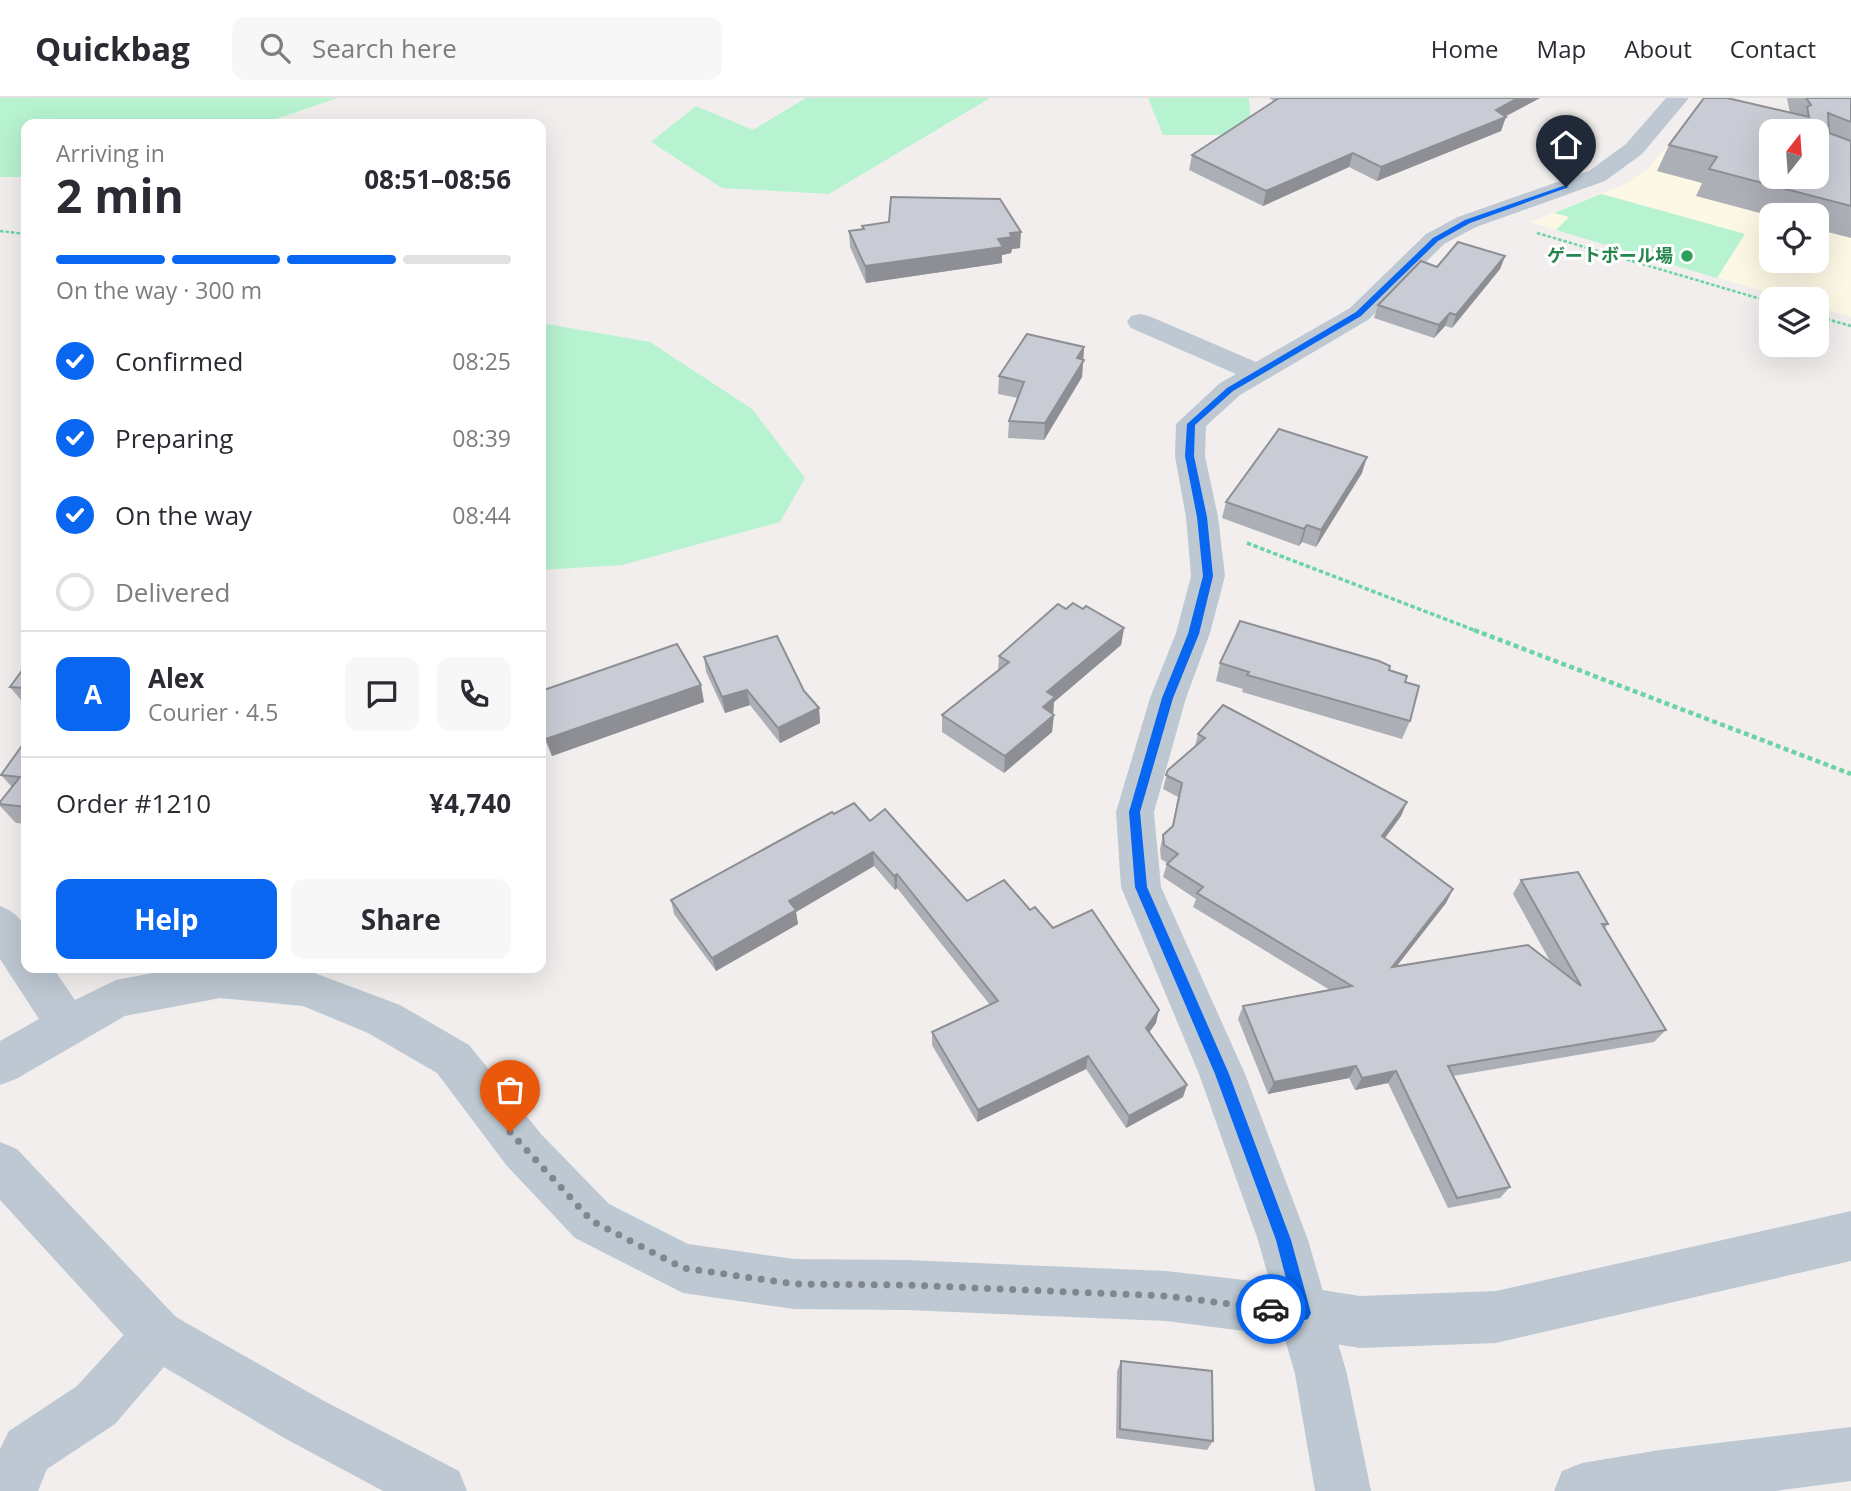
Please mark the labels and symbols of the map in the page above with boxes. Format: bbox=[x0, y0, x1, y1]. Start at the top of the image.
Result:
pin bbox=[1536, 115, 1596, 187]
north arrow bbox=[1759, 119, 1829, 189]
place label: ゲートボール場 bbox=[1547, 243, 1673, 267]
marker: ゲートボール場 bbox=[1679, 248, 1695, 264]
pin bbox=[480, 1060, 540, 1132]
courier bbox=[1236, 1274, 1306, 1344]

